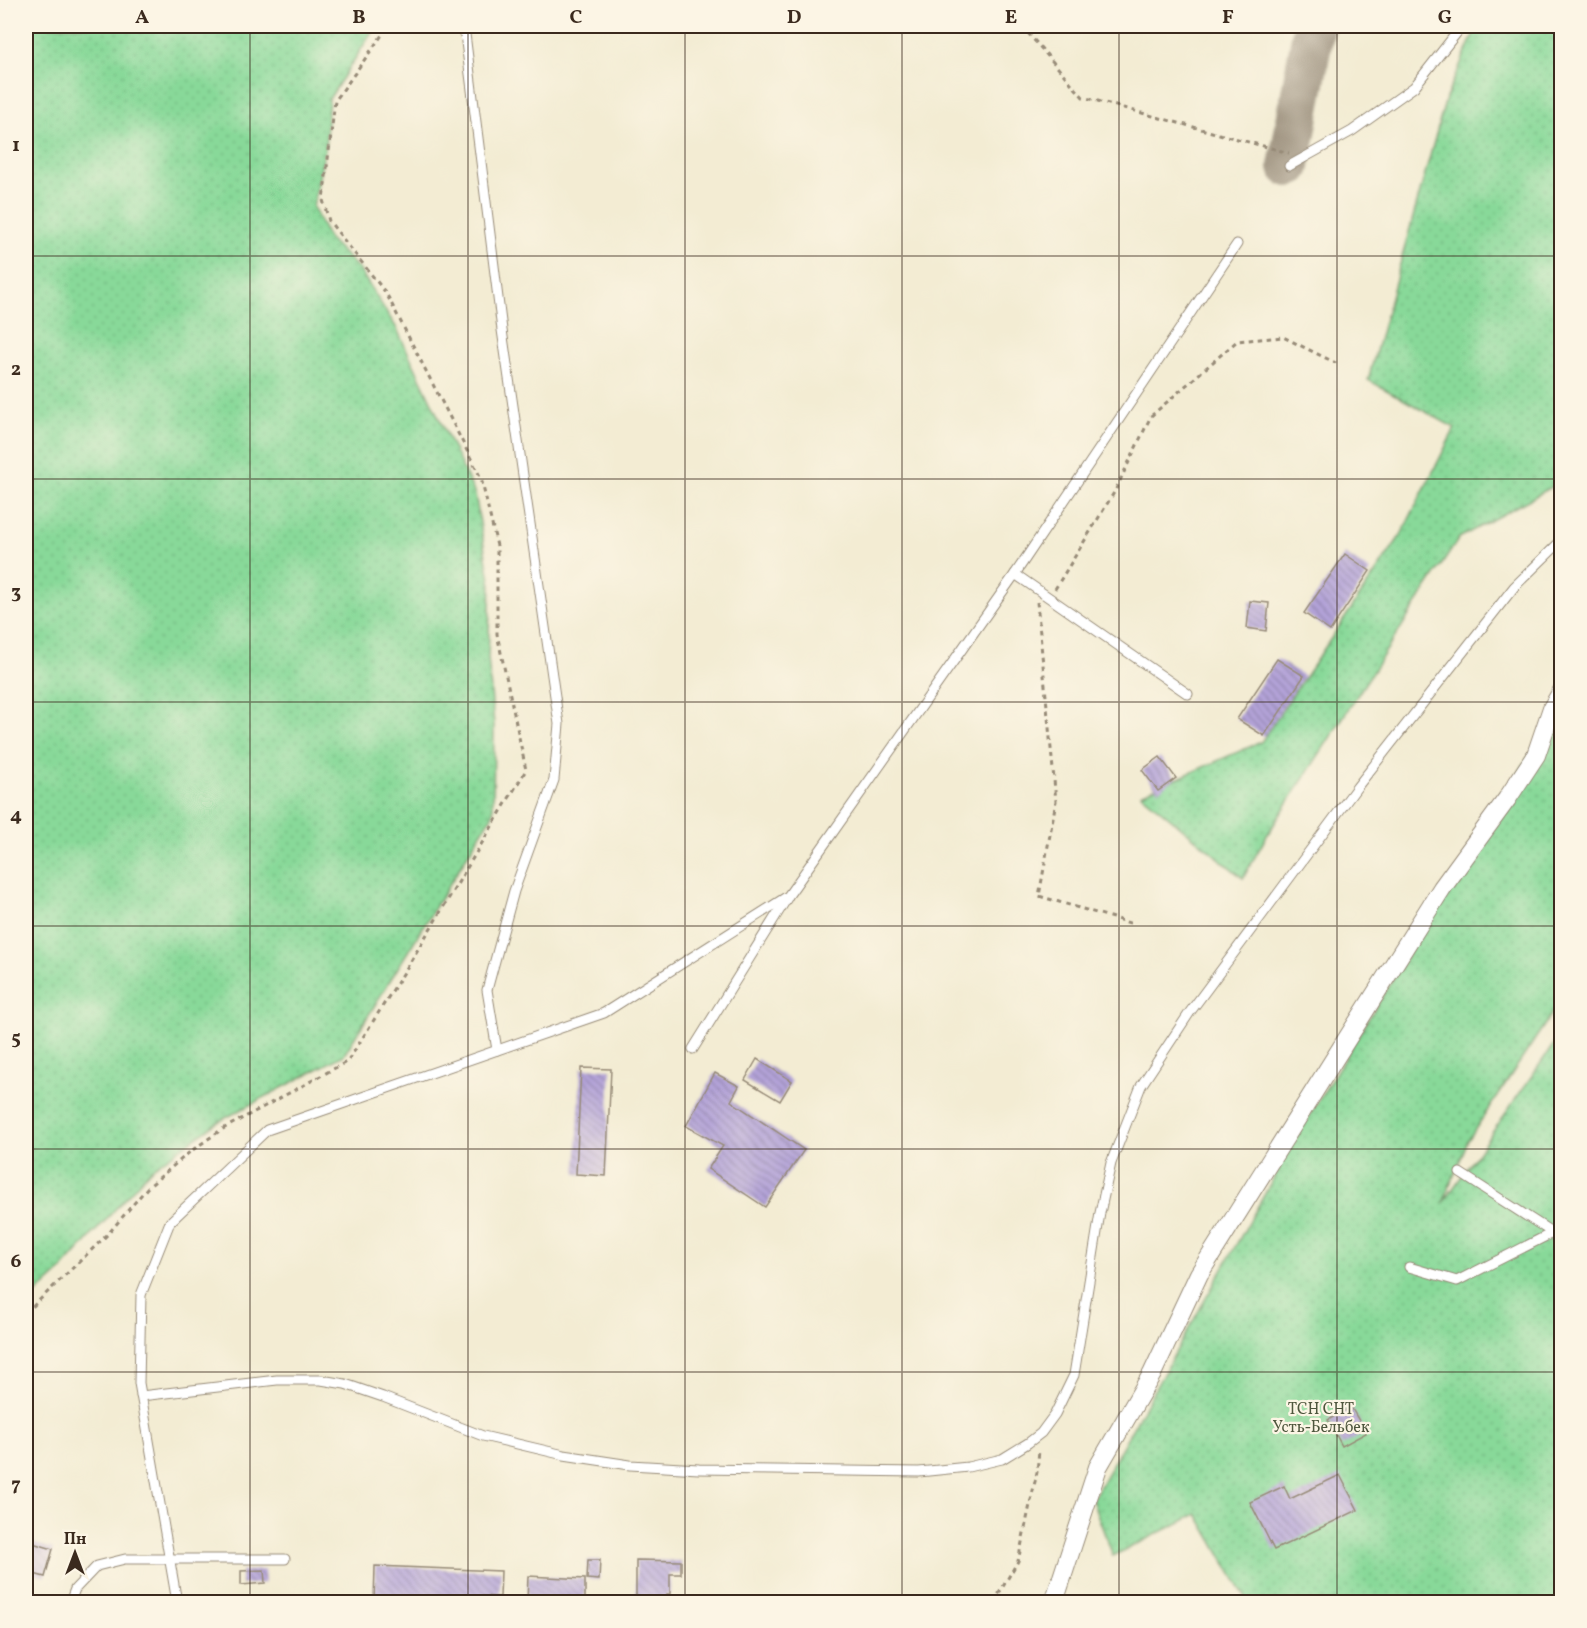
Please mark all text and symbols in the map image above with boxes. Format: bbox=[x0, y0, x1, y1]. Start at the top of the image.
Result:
text: A bbox=[135, 4, 149, 32]
text: B bbox=[352, 4, 366, 32]
text: C bbox=[570, 4, 583, 32]
text: D bbox=[787, 4, 801, 32]
text: E bbox=[1005, 4, 1017, 32]
text: F bbox=[1222, 4, 1234, 32]
text: G bbox=[1438, 4, 1452, 32]
text: 1 bbox=[12, 132, 20, 160]
text: 2 bbox=[11, 356, 21, 384]
text: 3 bbox=[11, 579, 21, 607]
text: 4 bbox=[10, 802, 22, 830]
text: 5 bbox=[11, 1025, 21, 1053]
text: 6 bbox=[11, 1248, 22, 1276]
park label: ТСН СНТ Усть-Бельбек bbox=[1273, 1399, 1370, 1439]
text: 7 bbox=[11, 1471, 21, 1499]
north arrow bbox=[45, 1523, 105, 1583]
text: Пн bbox=[64, 1529, 86, 1551]

